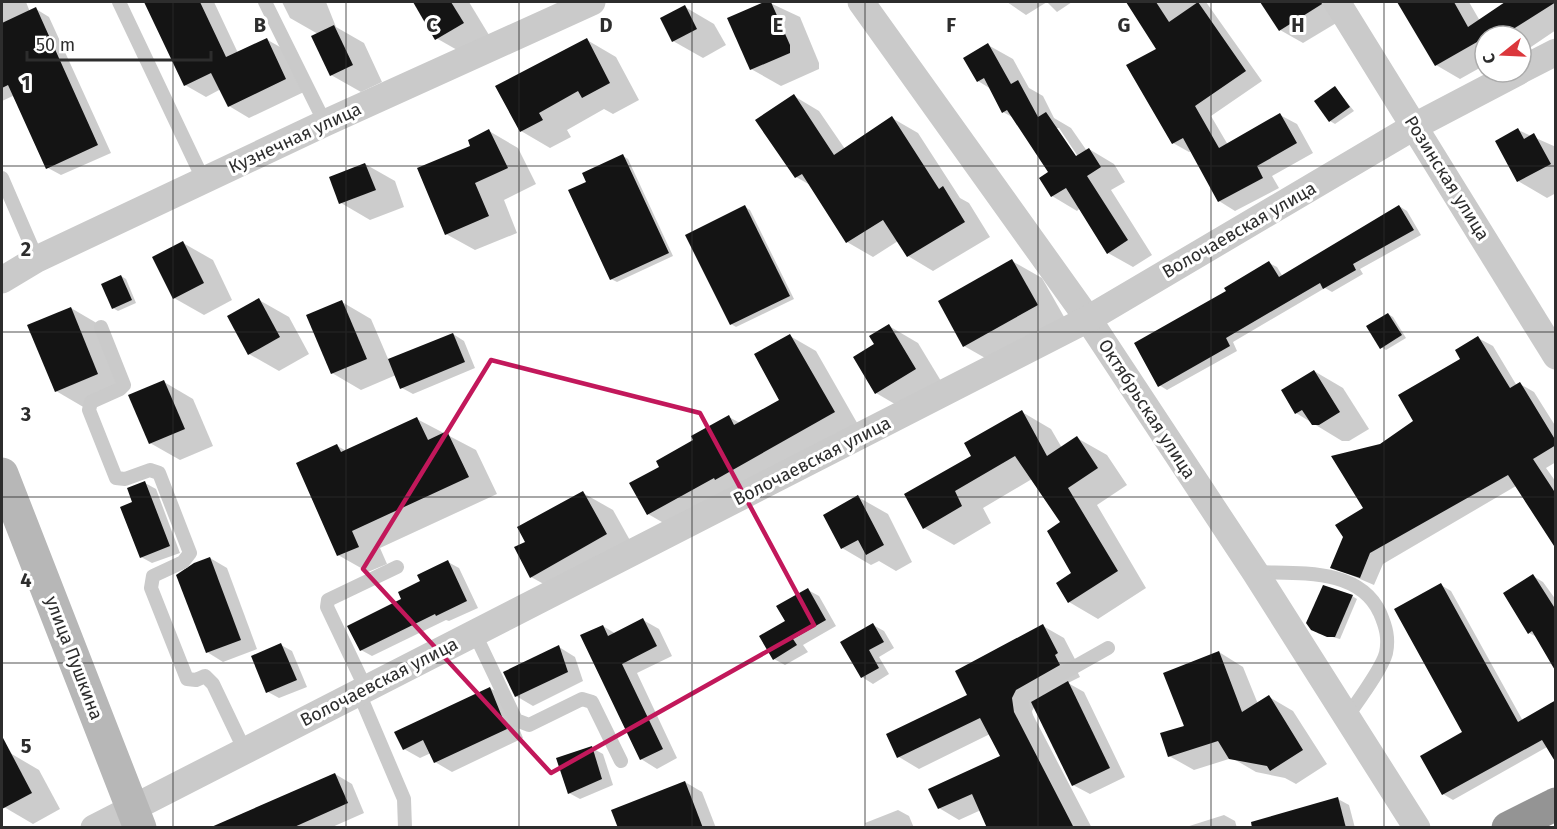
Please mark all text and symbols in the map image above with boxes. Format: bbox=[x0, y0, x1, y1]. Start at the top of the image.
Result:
text: B bbox=[254, 13, 266, 37]
text: C bbox=[426, 13, 438, 37]
text: D bbox=[599, 13, 613, 37]
text: E bbox=[773, 13, 783, 37]
text: F bbox=[946, 13, 956, 37]
text: G bbox=[1118, 13, 1130, 37]
text: H bbox=[1291, 13, 1305, 37]
scale bar bbox=[27, 24, 212, 62]
north arrow bbox=[1473, 24, 1533, 84]
text: 50 m bbox=[36, 34, 75, 56]
text: С bbox=[1479, 50, 1500, 66]
text: 1 bbox=[21, 71, 31, 95]
street label: Кузнечная улица bbox=[225, 98, 365, 178]
street label: Розинская улица bbox=[1400, 112, 1494, 244]
street label: Волочаевская улица bbox=[1158, 177, 1320, 283]
text: 2 bbox=[21, 237, 31, 261]
street label: Октябрьская улица bbox=[1094, 335, 1200, 483]
text: 3 bbox=[20, 402, 31, 426]
street label: Волочаевская улица bbox=[729, 412, 895, 510]
text: 4 bbox=[20, 568, 32, 592]
street label: улица Пушкина bbox=[40, 593, 108, 723]
street label: Волочаевская улица bbox=[296, 633, 462, 731]
text: 5 bbox=[21, 734, 32, 758]

